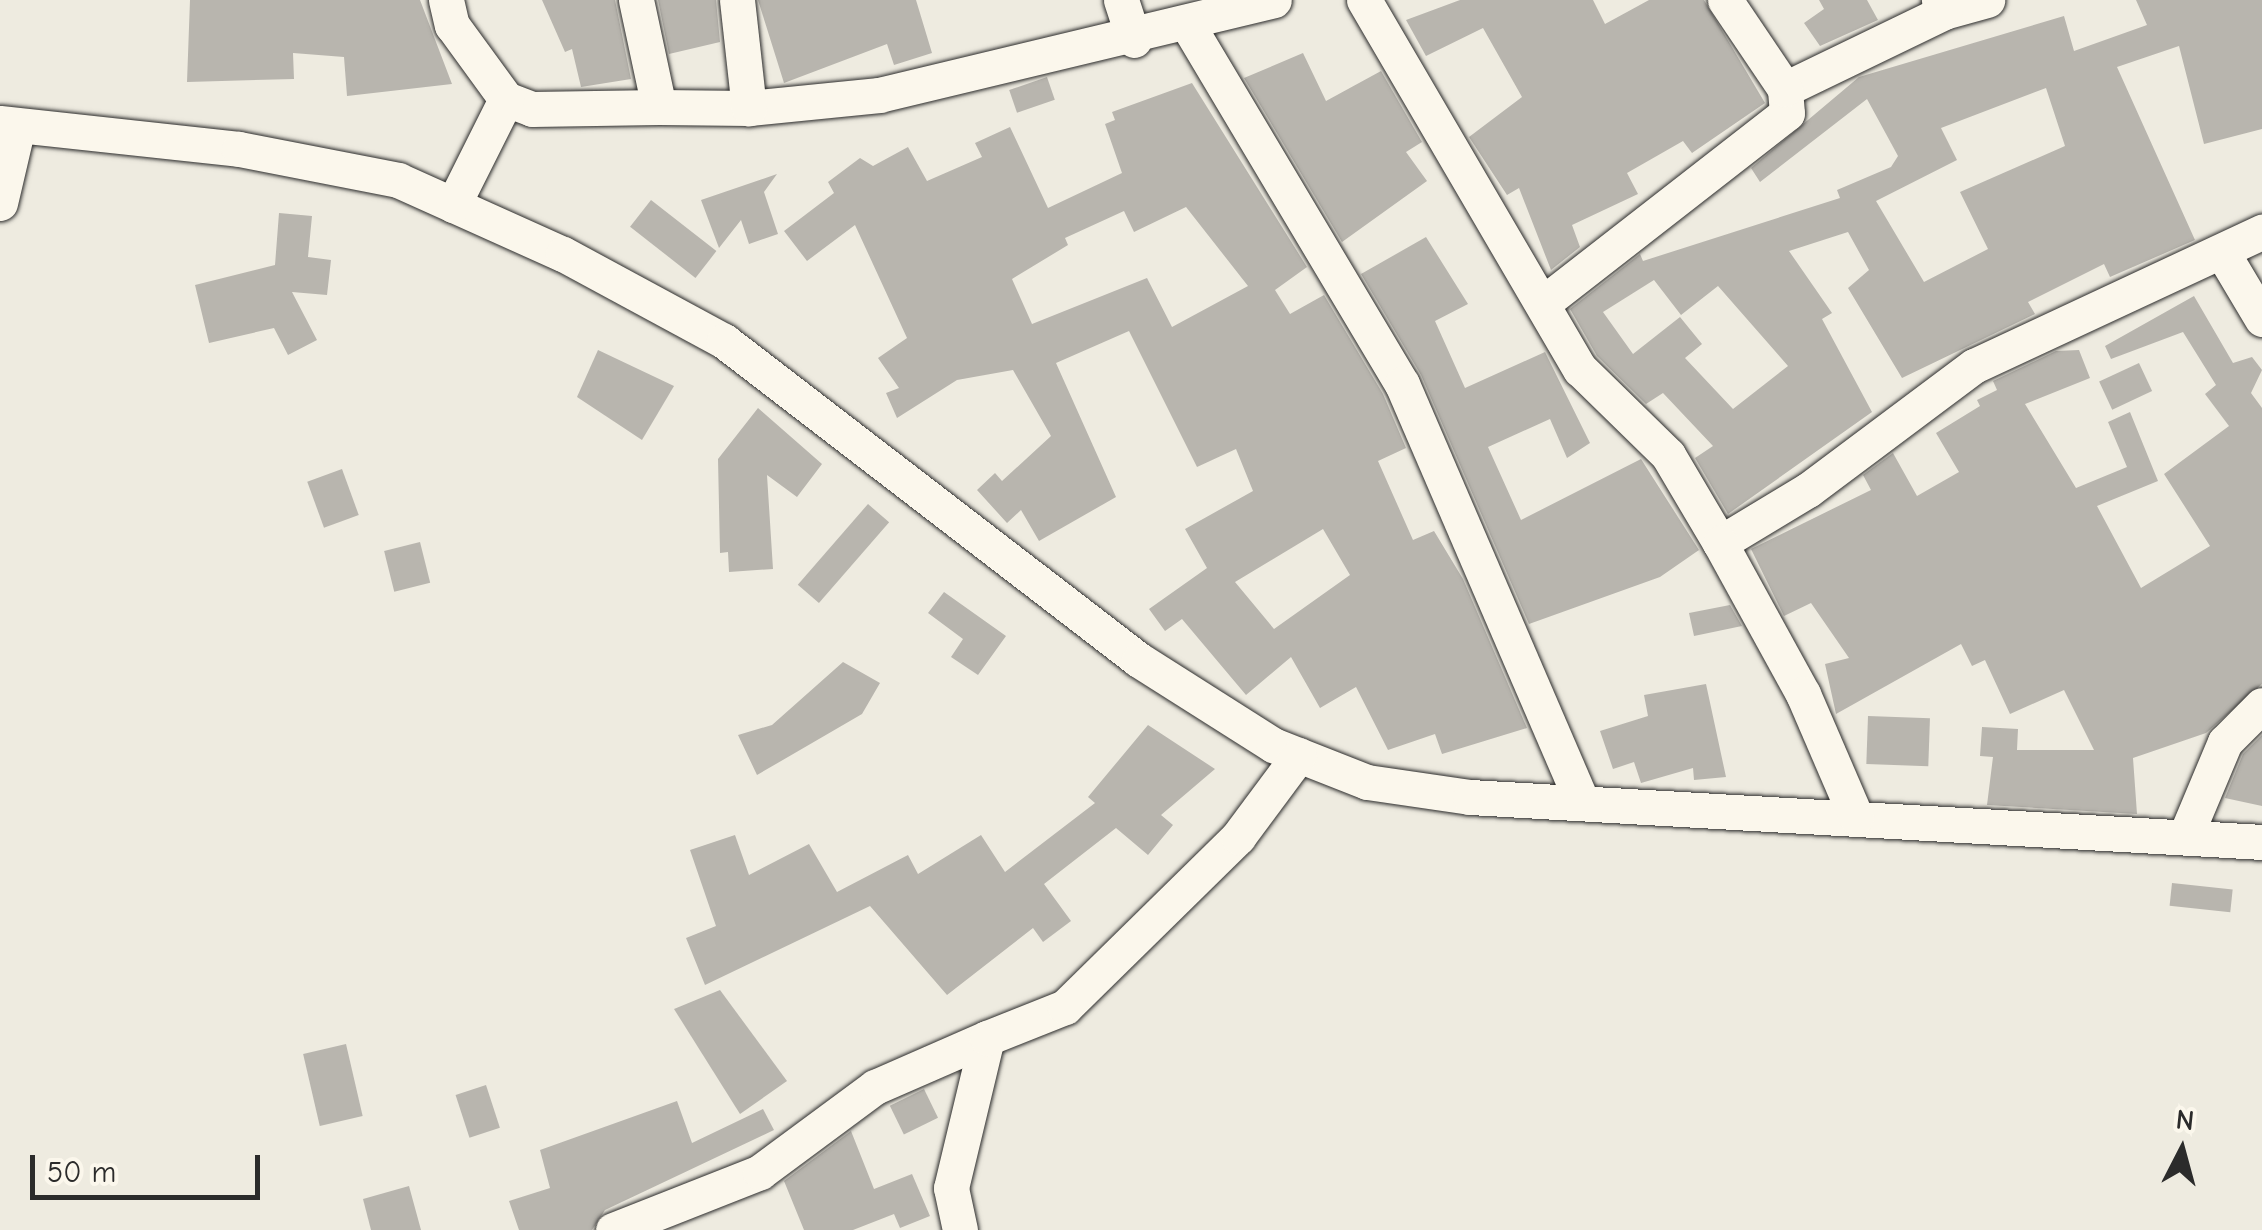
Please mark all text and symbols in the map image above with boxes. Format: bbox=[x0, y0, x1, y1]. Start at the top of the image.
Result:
north arrow bbox=[2132, 1100, 2232, 1200]
text: N bbox=[2174, 1103, 2196, 1137]
scale bar bbox=[35, 1135, 265, 1197]
text: 50 m bbox=[47, 1155, 116, 1190]

